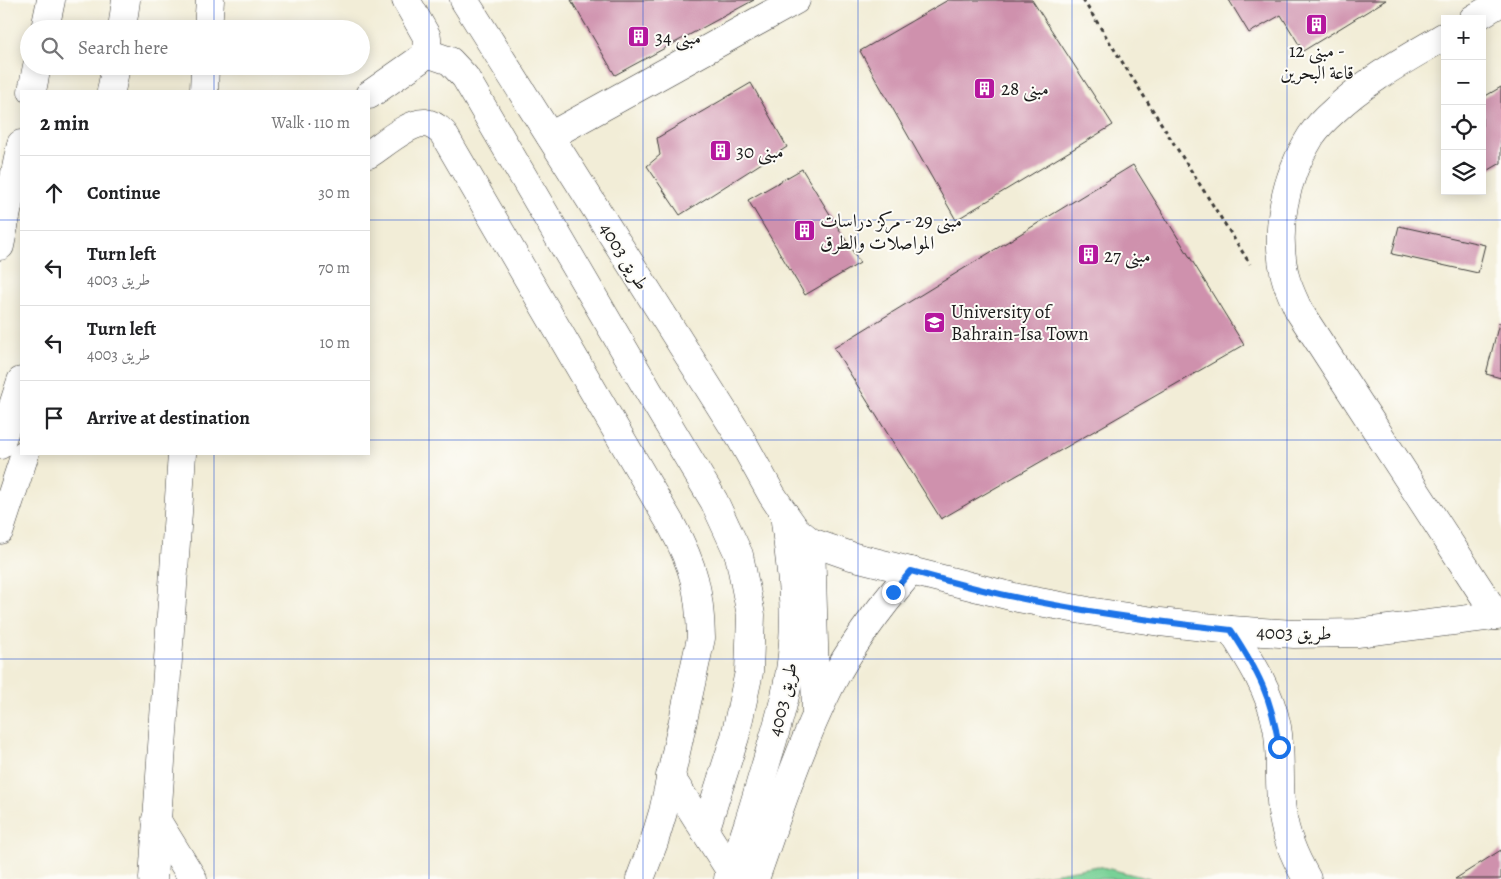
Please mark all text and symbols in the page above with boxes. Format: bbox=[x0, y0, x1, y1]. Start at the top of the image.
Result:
building icon: مبنى 12 - قاعة البحرين bbox=[1305, 12, 1329, 36]
map controls bbox=[1441, 15, 1486, 195]
button: + bbox=[1441, 15, 1486, 60]
search box bbox=[20, 20, 370, 75]
building icon: مبنى 34 bbox=[627, 25, 651, 49]
place label: مبنى 34 bbox=[655, 25, 701, 51]
icon: search bbox=[38, 34, 66, 62]
text: Search here bbox=[78, 35, 168, 61]
place label: مبنى 12 - قاعة البحرين bbox=[1280, 38, 1354, 86]
button: − bbox=[1441, 60, 1486, 105]
building icon: مبنى 28 bbox=[973, 76, 997, 100]
place label: مبنى 28 bbox=[1001, 76, 1049, 102]
button: locate bbox=[1441, 105, 1486, 150]
text: 2 min bbox=[40, 109, 89, 137]
text: Walk · 110 m bbox=[272, 112, 350, 134]
building icon: مبنى 30 bbox=[708, 139, 732, 163]
place label: مبنى 30 bbox=[736, 139, 784, 165]
button: layers bbox=[1441, 150, 1486, 195]
icon: ahead bbox=[40, 179, 68, 207]
text: Continue bbox=[87, 180, 161, 206]
text: 30 m bbox=[318, 182, 350, 204]
place label: مبنى 29 - مركز دراسات المواصلات والطرق bbox=[820, 208, 962, 256]
street label: طريق 4003 bbox=[593, 218, 655, 295]
building icon: مبنى 29 - مركز دراسات المواصلات والطرق bbox=[792, 219, 816, 243]
text: Turn left bbox=[87, 241, 156, 267]
building icon: مبنى 27 bbox=[1076, 243, 1100, 267]
place label: مبنى 27 bbox=[1104, 243, 1151, 269]
icon: left bbox=[40, 254, 68, 282]
text: 70 m bbox=[318, 257, 350, 279]
text: طريق 4003 bbox=[87, 269, 150, 291]
place label: University of Bahrain-Isa Town bbox=[951, 299, 1089, 347]
school or university icon: University of Bahrain-Isa Town bbox=[923, 310, 947, 334]
text: Turn left bbox=[87, 316, 156, 342]
icon: left bbox=[40, 329, 68, 357]
text: 10 m bbox=[320, 332, 350, 354]
text: طريق 4003 bbox=[87, 344, 150, 366]
icon: arrive bbox=[40, 404, 68, 432]
text: Arrive at destination bbox=[87, 405, 250, 431]
route end bbox=[882, 581, 905, 604]
street label: طريق 4003 bbox=[1256, 619, 1332, 647]
street label: طريق 4003 bbox=[762, 660, 804, 739]
route start bbox=[1268, 736, 1291, 759]

